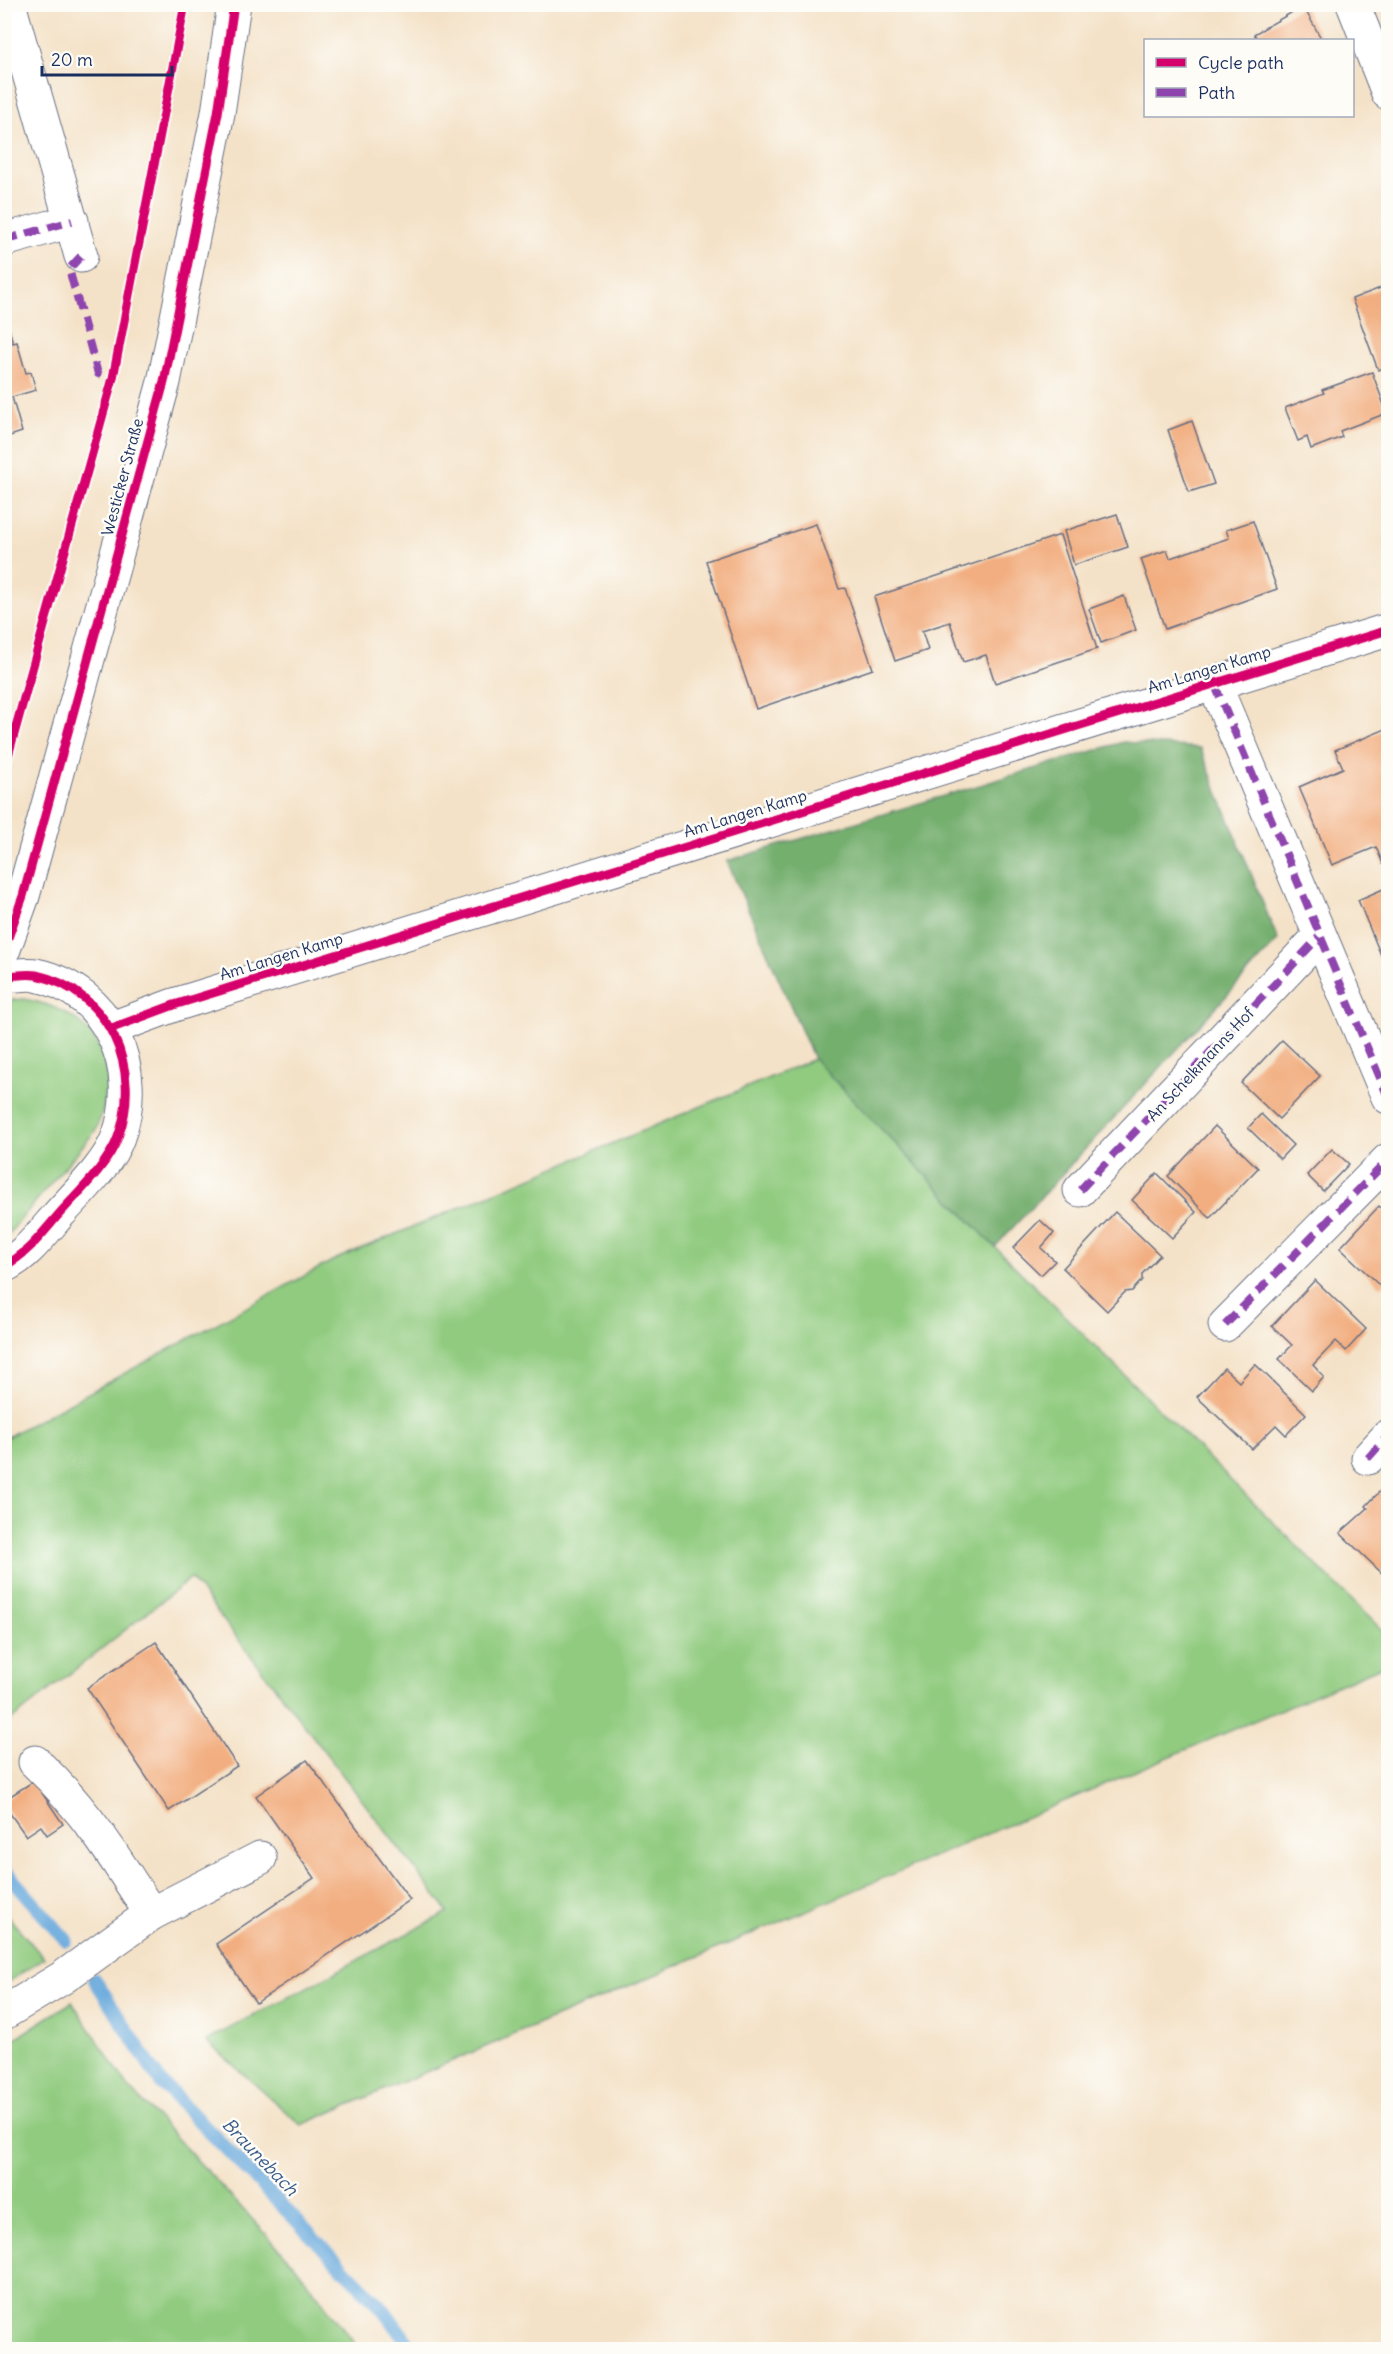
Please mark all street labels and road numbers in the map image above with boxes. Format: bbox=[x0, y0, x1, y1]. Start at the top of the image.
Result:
street label: Westicker Straße bbox=[97, 416, 147, 538]
street label: Am Langen Kamp bbox=[1145, 641, 1273, 697]
street label: Am Langen Kamp bbox=[681, 785, 809, 841]
street label: Am Langen Kamp bbox=[217, 928, 345, 984]
street label: An Schelkmanns Hof bbox=[1142, 1002, 1258, 1125]

